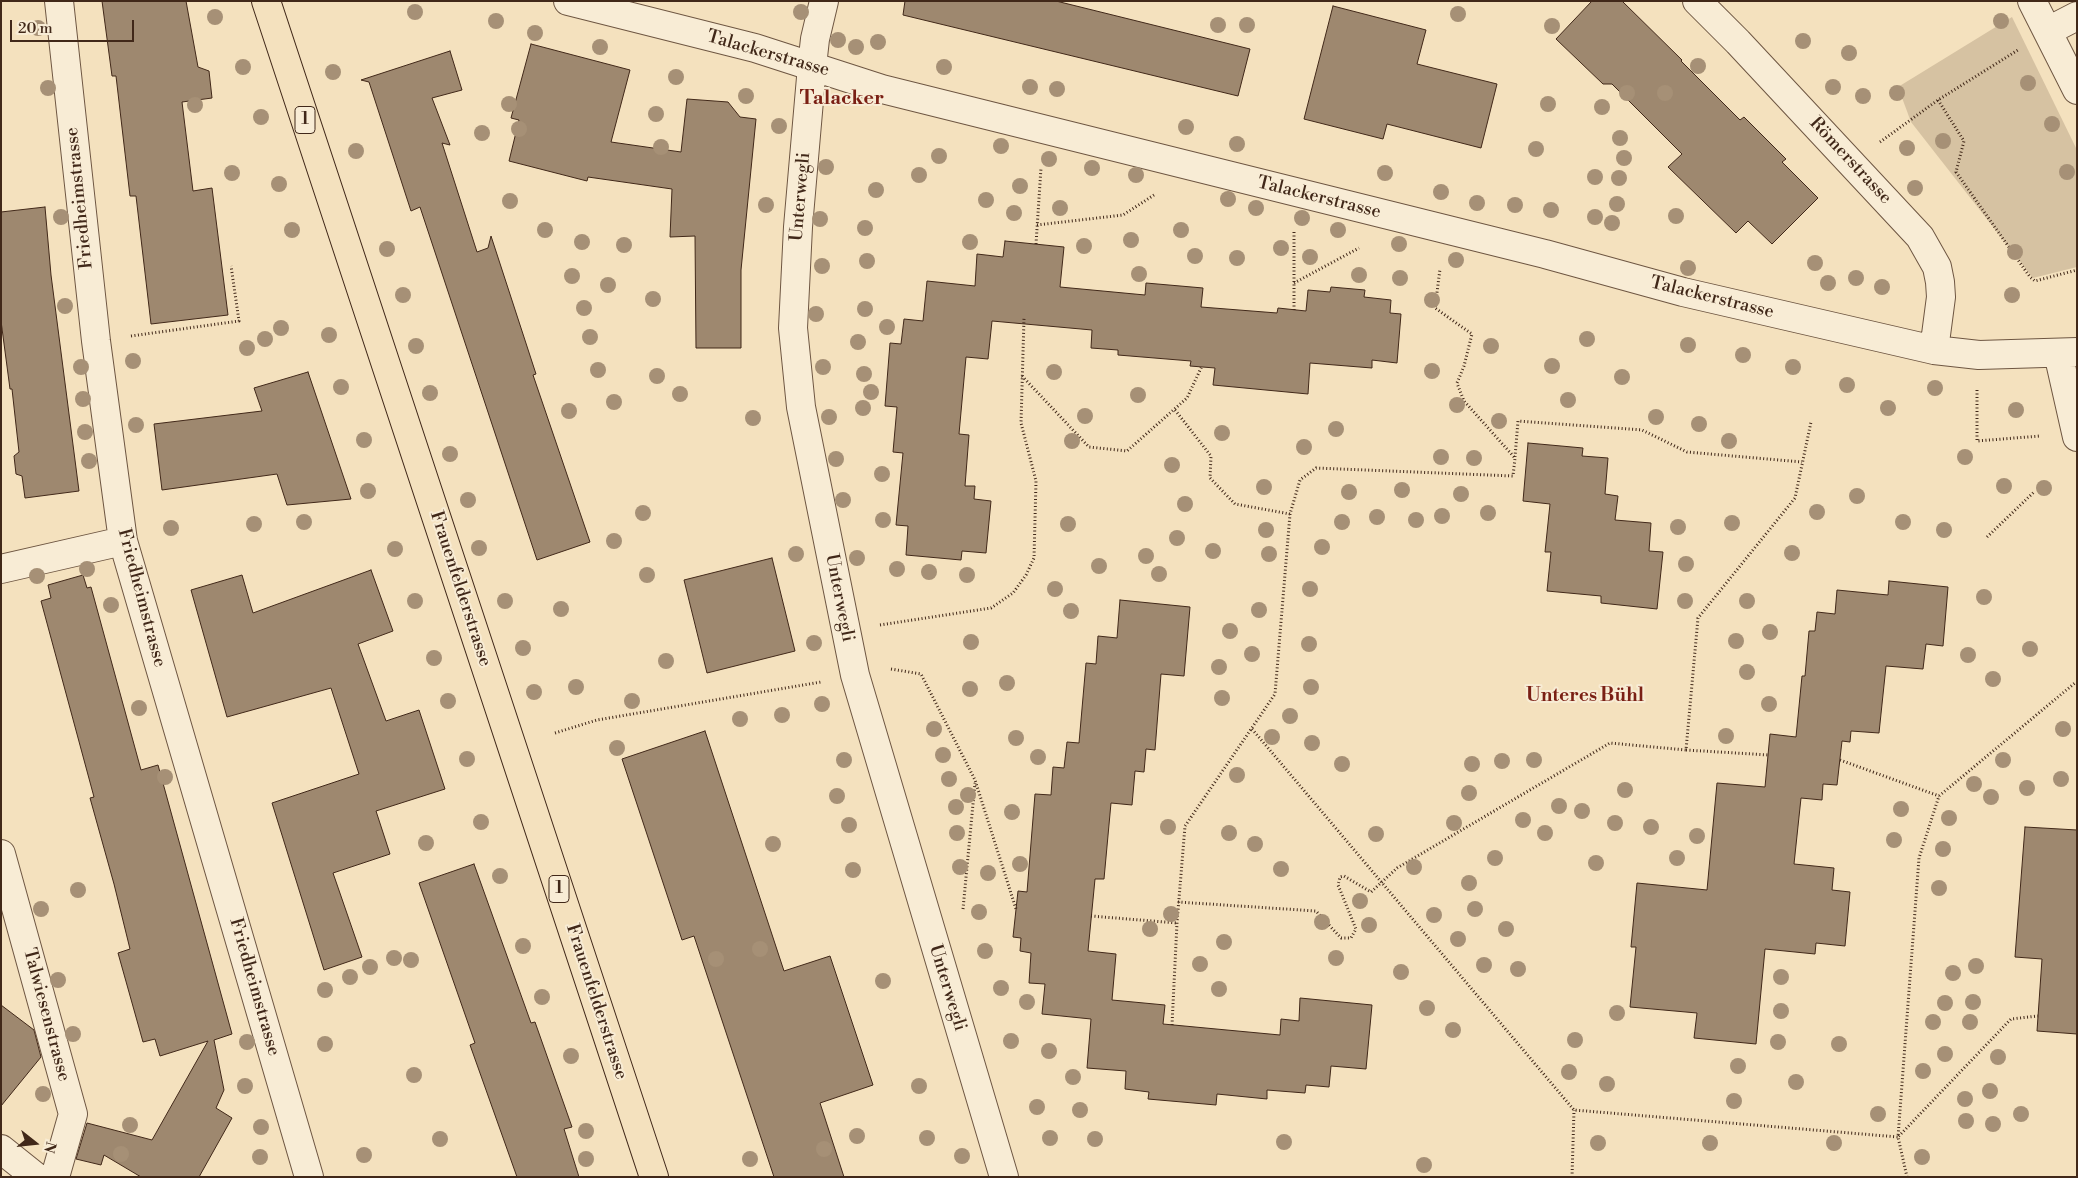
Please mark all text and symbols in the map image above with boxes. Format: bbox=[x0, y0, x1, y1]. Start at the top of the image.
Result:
scale bar bbox=[12, 10, 136, 42]
text: 20 m bbox=[18, 19, 53, 38]
street label: Talackerstrasse bbox=[704, 26, 832, 82]
district label: Talacker bbox=[800, 87, 884, 111]
road number: 1 bbox=[295, 106, 315, 134]
street label: Römerstrasse bbox=[1804, 113, 1896, 209]
street label: Friedheimstrasse bbox=[62, 126, 98, 270]
street label: Unterwegli bbox=[786, 152, 816, 242]
street label: Talackerstrasse bbox=[1255, 172, 1383, 224]
street label: Talackerstrasse bbox=[1648, 272, 1776, 324]
street label: Frauenfelderstrasse bbox=[425, 509, 495, 669]
street label: Friedheimstrasse bbox=[112, 526, 170, 670]
street label: Unterwegli bbox=[820, 552, 858, 644]
district label: Unteres Bühl bbox=[1526, 685, 1644, 707]
road number: 1 bbox=[549, 876, 569, 902]
street label: Friedheimstrasse bbox=[224, 915, 284, 1059]
street label: Frauenfelderstrasse bbox=[561, 922, 631, 1082]
street label: Unterwegli bbox=[924, 942, 970, 1034]
street label: Talwiesenstrasse bbox=[18, 946, 74, 1084]
north arrow bbox=[10, 1118, 60, 1168]
text: N bbox=[39, 1139, 60, 1155]

